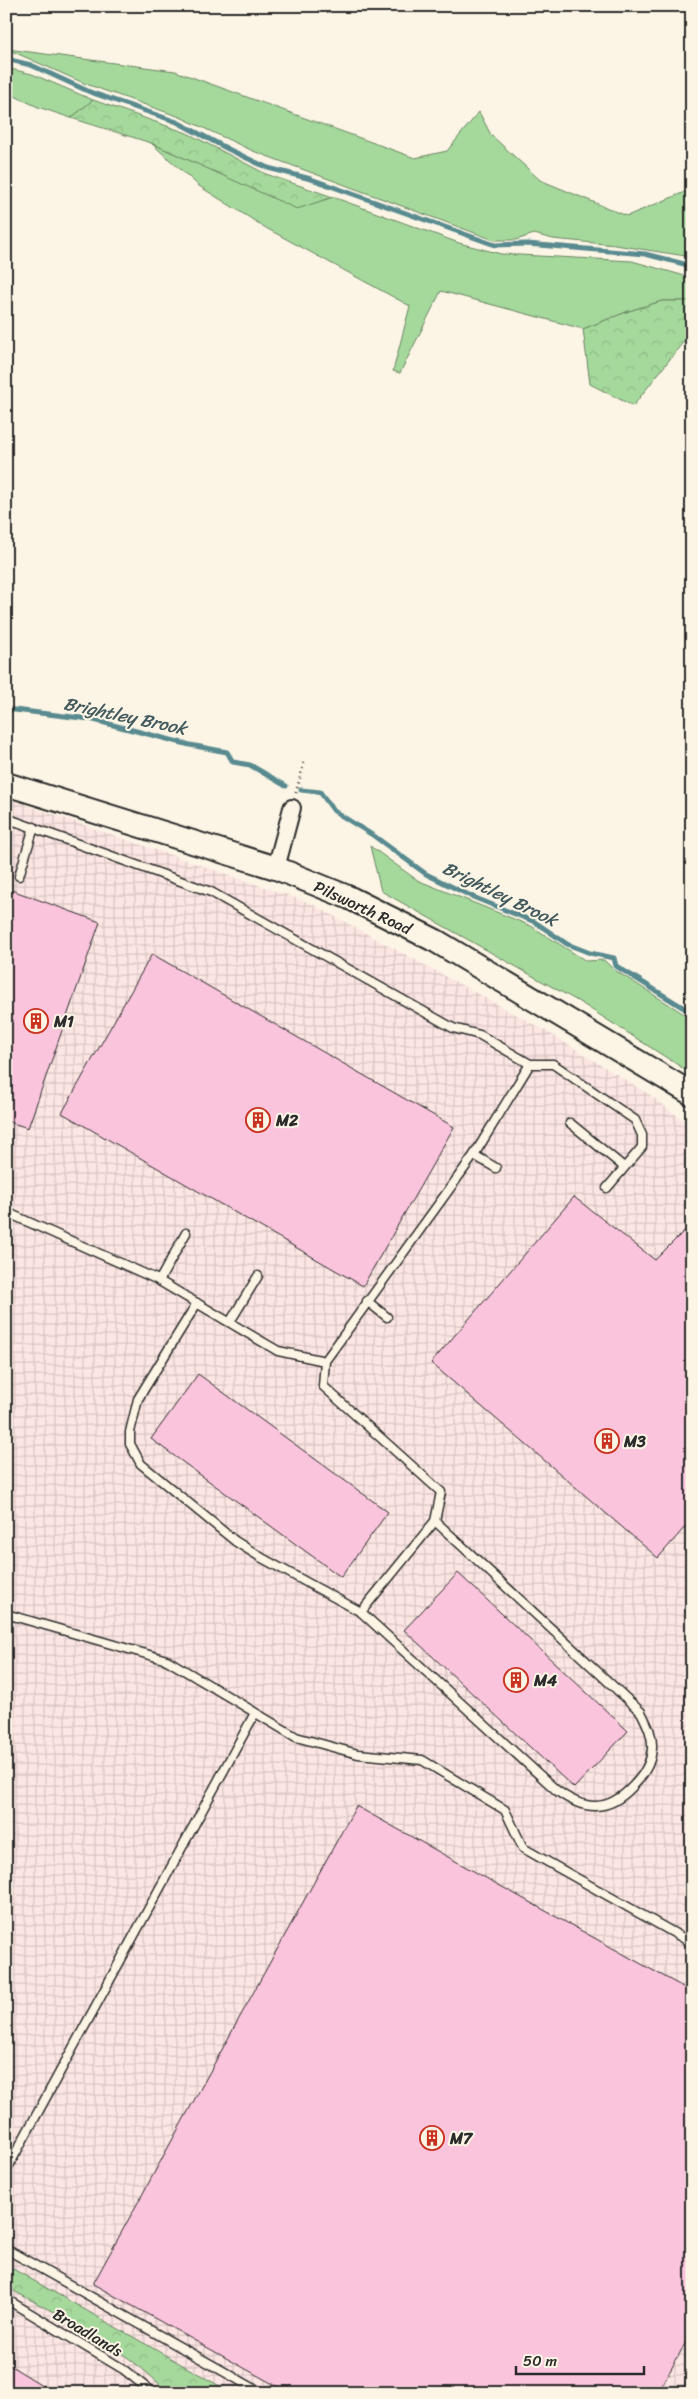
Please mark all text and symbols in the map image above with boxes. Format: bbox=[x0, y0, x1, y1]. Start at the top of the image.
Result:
water label: Brightley Brook bbox=[61, 687, 192, 745]
water label: Brightley Brook bbox=[437, 852, 565, 937]
street label: Pilsworth Road bbox=[309, 872, 418, 944]
place label: M1 bbox=[53, 1007, 74, 1036]
building icon: M1 bbox=[23, 1008, 49, 1034]
place label: M2 bbox=[275, 1106, 299, 1135]
building icon: M2 bbox=[245, 1107, 271, 1133]
place label: M3 bbox=[623, 1427, 646, 1456]
building icon: M3 bbox=[594, 1428, 620, 1454]
place label: M4 bbox=[533, 1666, 557, 1695]
building icon: M4 bbox=[503, 1667, 529, 1693]
place label: M7 bbox=[449, 2124, 474, 2153]
building icon: M7 bbox=[419, 2125, 445, 2151]
street label: Broadlands bbox=[47, 2300, 129, 2365]
scale bar bbox=[516, 2344, 643, 2376]
text: 50 m bbox=[523, 2348, 558, 2374]

